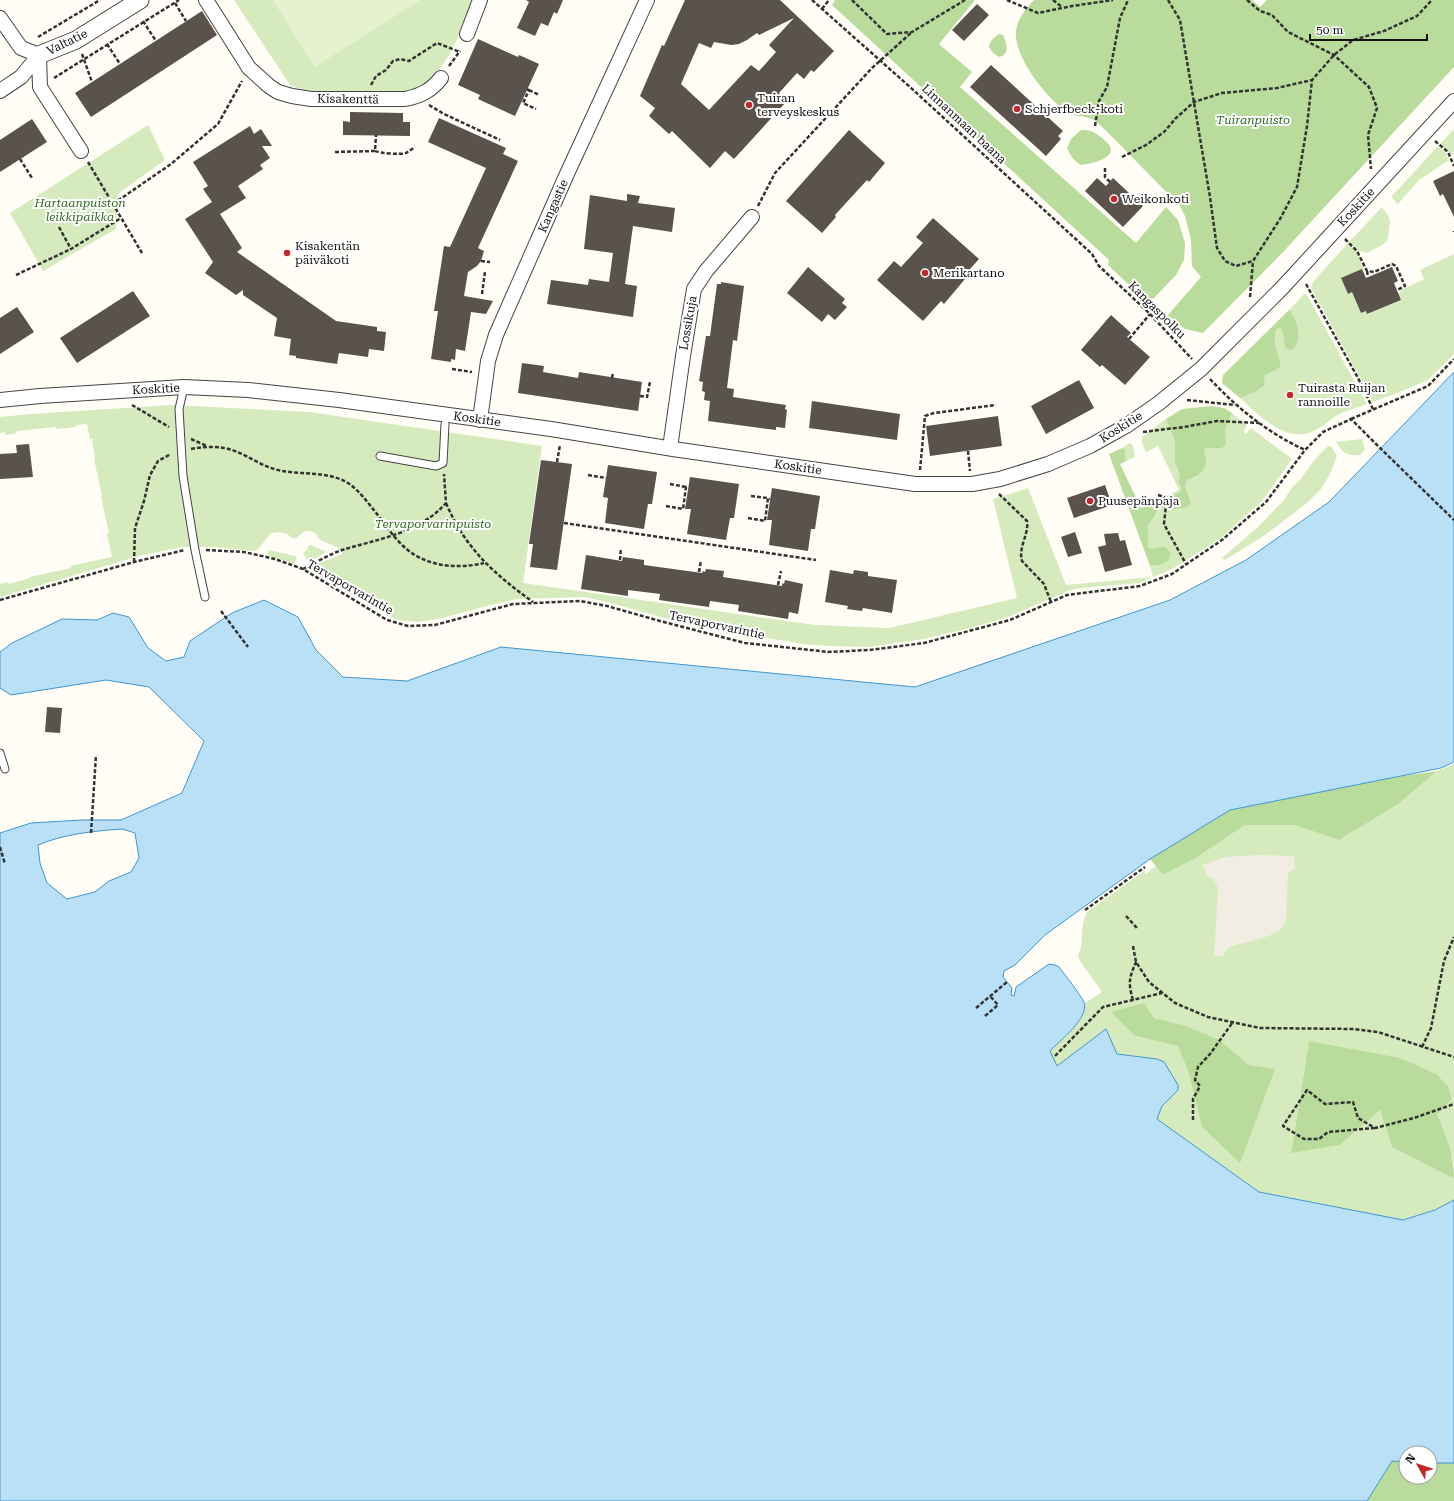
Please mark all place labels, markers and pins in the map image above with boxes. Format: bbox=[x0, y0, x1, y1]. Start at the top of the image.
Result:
place label: Tuiran terveyskeskus bbox=[757, 91, 839, 119]
marker: Tuiran terveyskeskus bbox=[744, 100, 754, 110]
place label: Schjerfbeck-koti bbox=[1025, 102, 1123, 116]
marker: Schjerfbeck-koti bbox=[1012, 104, 1022, 114]
place label: Weikonkoti bbox=[1122, 192, 1189, 206]
marker: Weikonkoti bbox=[1109, 194, 1119, 204]
place label: Kisakentän päiväkoti bbox=[295, 239, 360, 267]
marker: Kisakentän päiväkoti bbox=[282, 248, 292, 258]
place label: Merikartano bbox=[933, 266, 1005, 280]
marker: Merikartano bbox=[920, 268, 930, 278]
place label: Tuirasta Ruijan rannoille bbox=[1298, 381, 1386, 409]
marker: Tuirasta Ruijan rannoille bbox=[1285, 390, 1295, 400]
place label: Puusepänpaja bbox=[1098, 494, 1180, 508]
marker: Puusepänpaja bbox=[1085, 496, 1095, 506]

